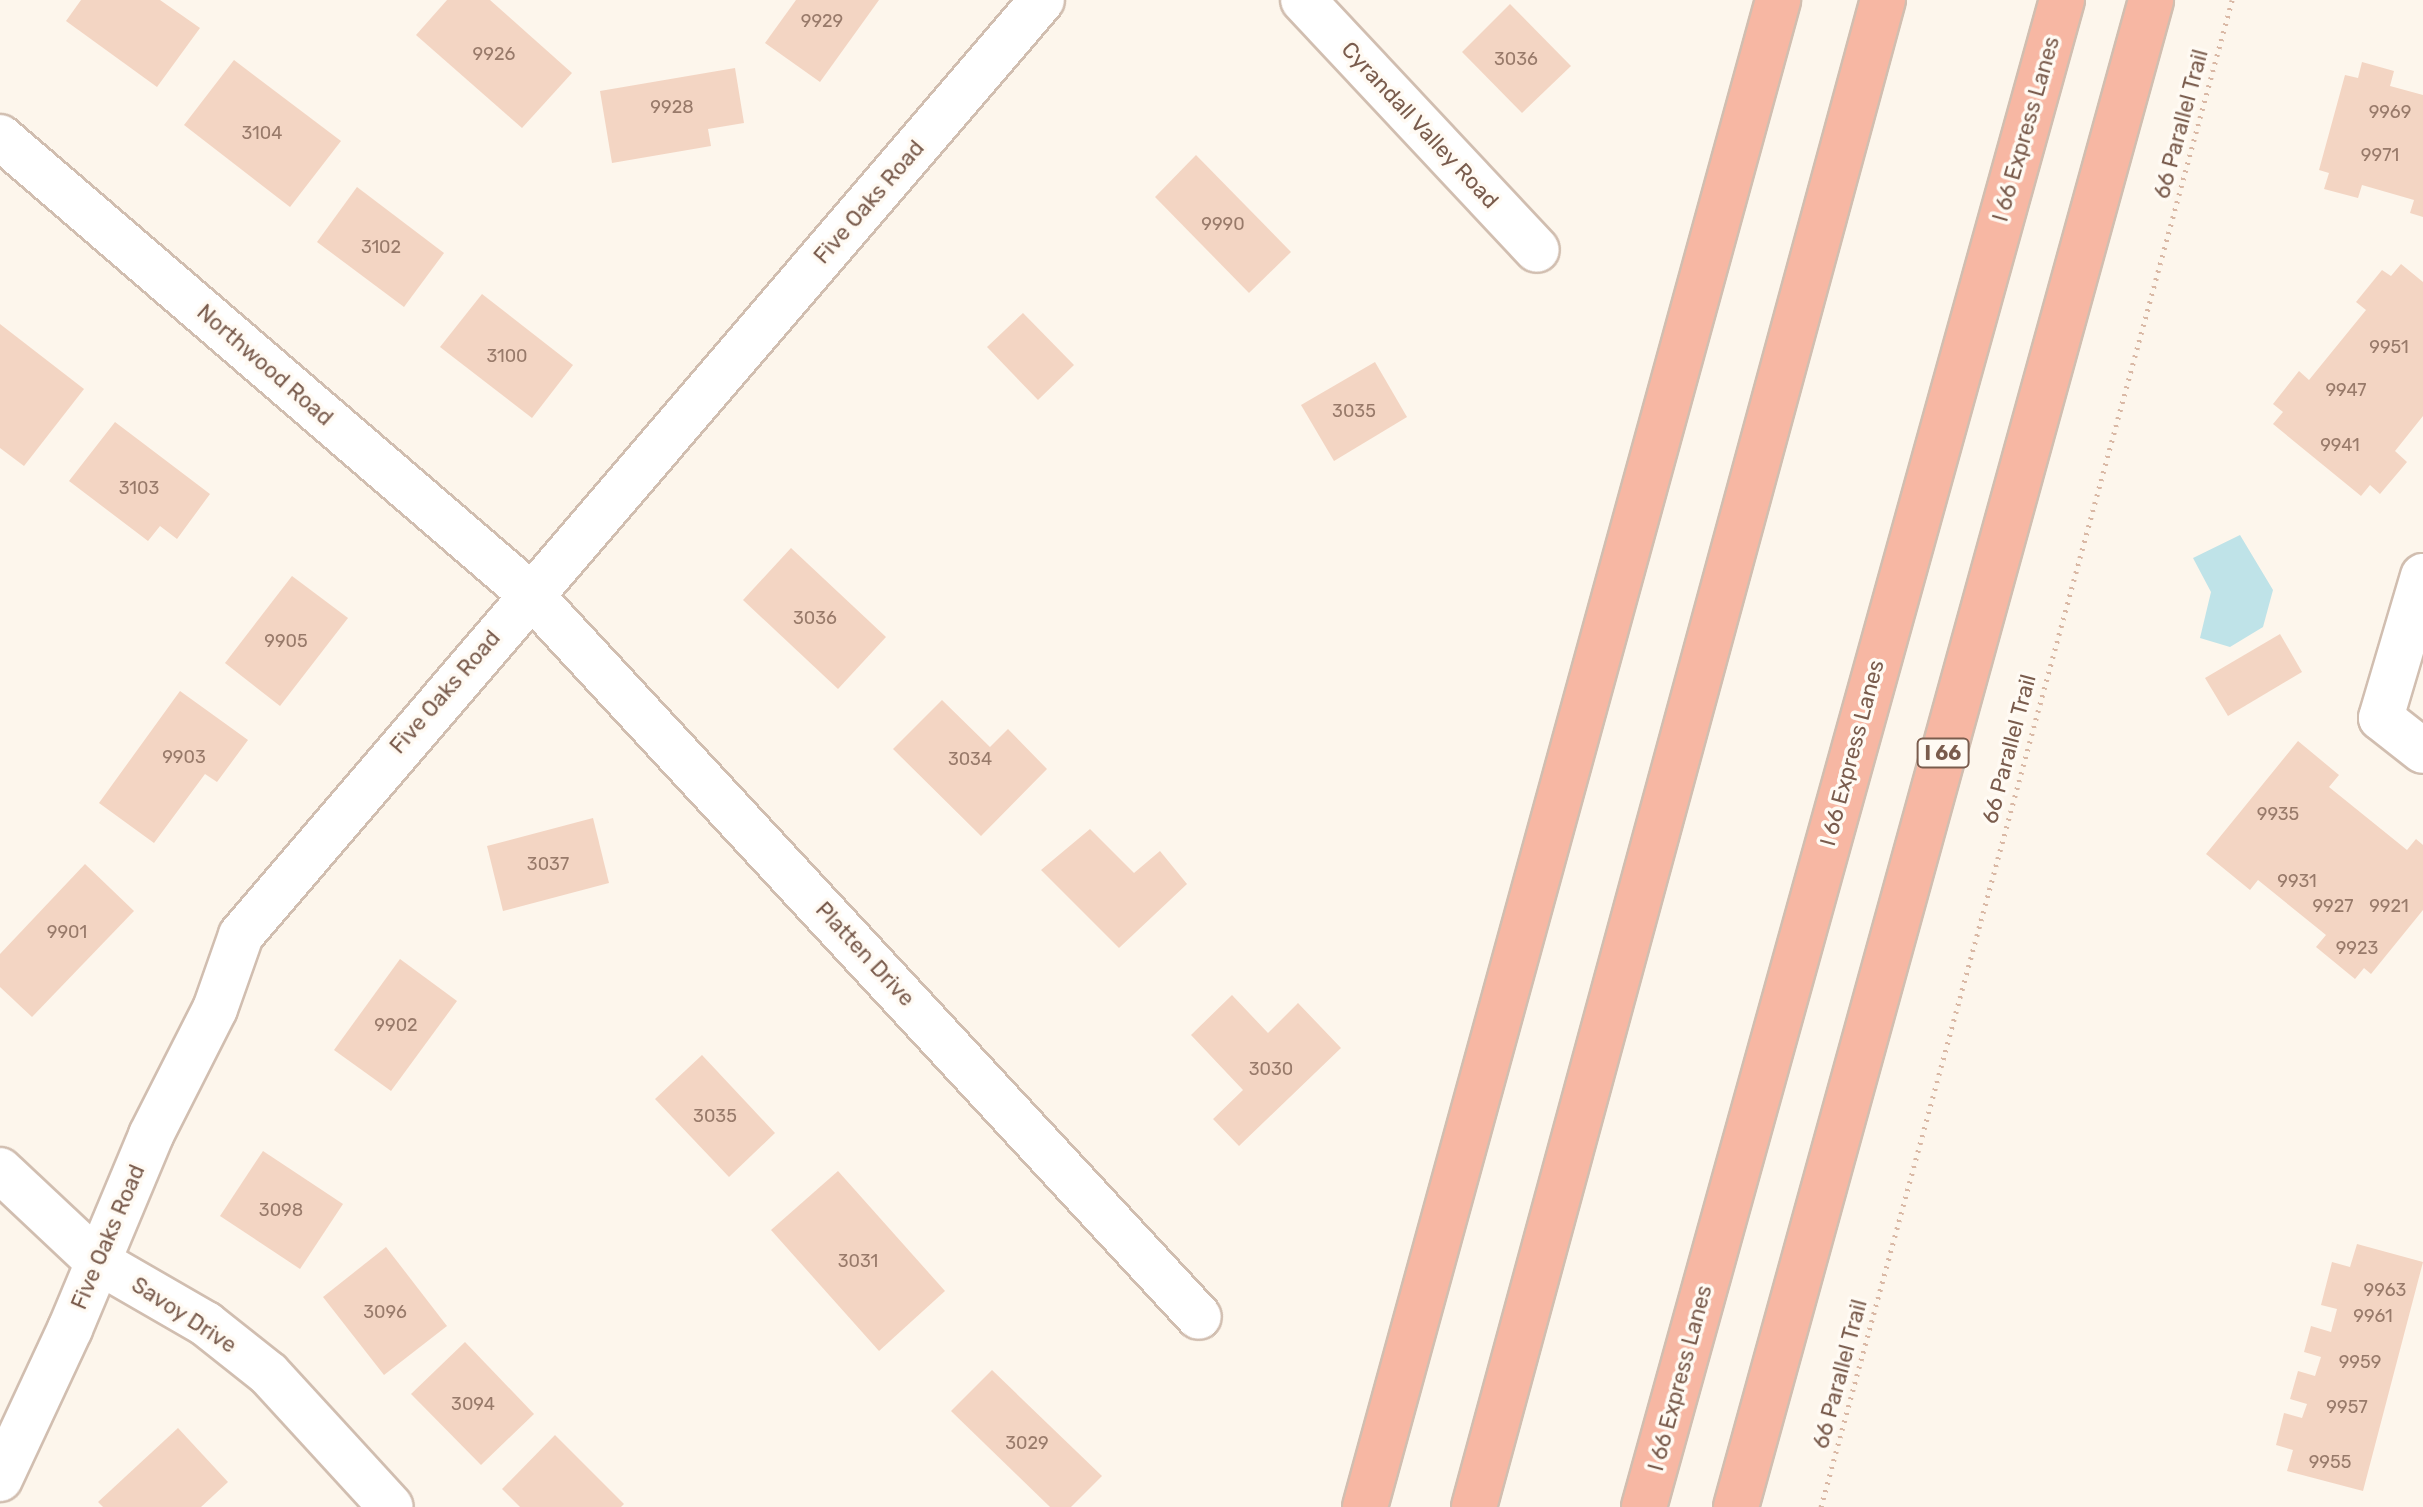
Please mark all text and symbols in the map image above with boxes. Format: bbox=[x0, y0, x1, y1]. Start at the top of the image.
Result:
house number: 9929 bbox=[801, 10, 843, 32]
street label: I 66 Express Lanes bbox=[1987, 33, 2065, 225]
street label: Cyrandall Valley Road bbox=[1336, 36, 1504, 214]
house number: 9926 bbox=[473, 43, 515, 65]
street label: 66 Parallel Trail bbox=[2148, 46, 2214, 202]
house number: 3036 bbox=[1494, 48, 1538, 70]
house number: 9928 bbox=[650, 96, 694, 118]
house number: 9969 bbox=[2369, 101, 2411, 123]
house number: 3104 bbox=[242, 122, 282, 144]
street label: Five Oaks Road bbox=[808, 135, 930, 269]
house number: 9971 bbox=[2361, 144, 2399, 166]
house number: 9990 bbox=[1201, 213, 1245, 235]
house number: 3102 bbox=[361, 236, 401, 258]
street label: Northwood Road bbox=[192, 299, 338, 431]
house number: 9951 bbox=[2369, 336, 2409, 358]
house number: 3100 bbox=[486, 345, 528, 367]
house number: 9947 bbox=[2325, 379, 2367, 401]
house number: 3035 bbox=[1332, 400, 1376, 422]
house number: 9941 bbox=[2320, 434, 2360, 456]
house number: 3103 bbox=[119, 477, 159, 499]
house number: 3036 bbox=[793, 607, 837, 629]
street label: Five Oaks Road bbox=[384, 625, 506, 759]
house number: 9905 bbox=[264, 630, 308, 652]
street label: I 66 Express Lanes bbox=[1814, 657, 1890, 849]
street label: 66 Parallel Trail bbox=[1976, 671, 2042, 827]
road number: I 66 bbox=[1915, 737, 1971, 769]
house number: 9903 bbox=[162, 746, 206, 768]
house number: 3034 bbox=[948, 748, 992, 770]
house number: 9935 bbox=[2257, 803, 2299, 825]
house number: 3037 bbox=[527, 853, 569, 875]
house number: 9931 bbox=[2277, 870, 2317, 892]
house number: 9927 bbox=[2312, 895, 2354, 917]
house number: 9921 bbox=[2369, 895, 2409, 917]
street label: Platten Drive bbox=[810, 896, 920, 1012]
house number: 9901 bbox=[47, 921, 87, 943]
house number: 9923 bbox=[2336, 937, 2378, 959]
house number: 9902 bbox=[374, 1014, 418, 1036]
house number: 3030 bbox=[1249, 1058, 1293, 1080]
house number: 3035 bbox=[693, 1105, 737, 1127]
street label: Five Oaks Road bbox=[66, 1161, 150, 1313]
house number: 3098 bbox=[259, 1199, 303, 1221]
house number: 3031 bbox=[838, 1250, 878, 1272]
street label: Savoy Drive bbox=[126, 1271, 242, 1359]
house number: 9963 bbox=[2364, 1279, 2406, 1301]
street label: I 66 Express Lanes bbox=[1642, 1282, 1718, 1474]
street label: 66 Parallel Trail bbox=[1807, 1296, 1873, 1452]
house number: 3096 bbox=[363, 1301, 407, 1323]
house number: 9961 bbox=[2353, 1305, 2393, 1327]
house number: 9959 bbox=[2339, 1351, 2381, 1373]
house number: 3094 bbox=[451, 1393, 495, 1415]
house number: 9957 bbox=[2326, 1396, 2368, 1418]
house number: 3029 bbox=[1005, 1432, 1049, 1454]
house number: 9955 bbox=[2309, 1451, 2351, 1473]

